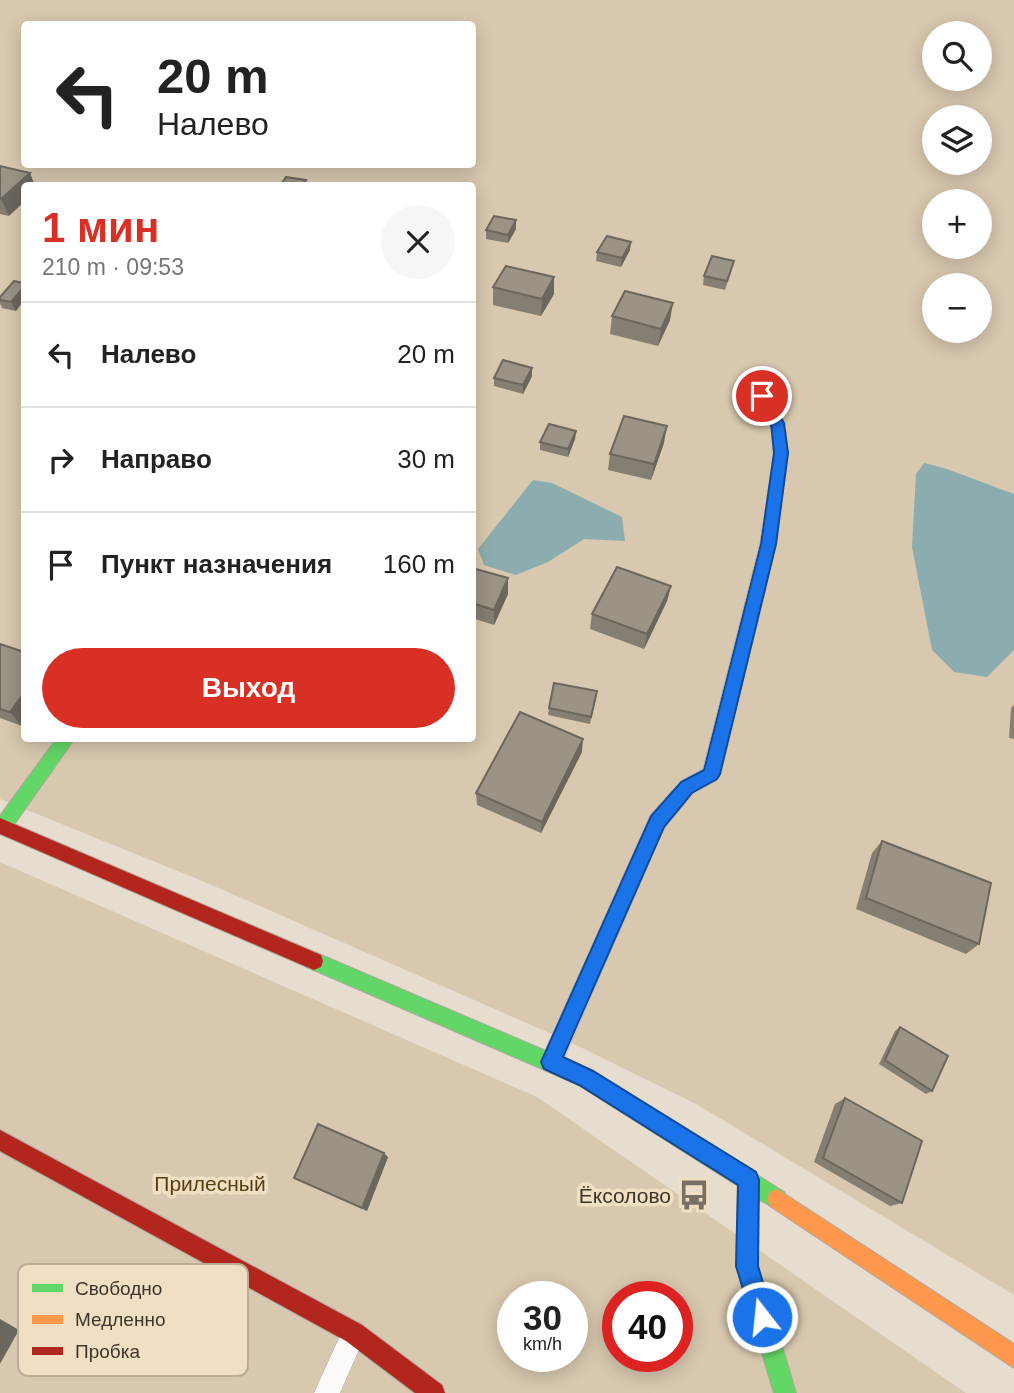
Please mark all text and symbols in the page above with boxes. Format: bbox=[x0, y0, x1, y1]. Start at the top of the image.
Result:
map controls bbox=[922, 21, 992, 343]
button: search bbox=[922, 21, 992, 91]
icon: left bbox=[42, 49, 133, 140]
text: 20 m bbox=[157, 49, 269, 103]
button: layers bbox=[922, 105, 992, 175]
text: Налево bbox=[157, 106, 269, 142]
button: + bbox=[922, 189, 992, 259]
text: 1 мин bbox=[42, 204, 159, 251]
button: close bbox=[381, 205, 455, 279]
text: 210 m · 09:53 bbox=[42, 254, 184, 280]
button: − bbox=[922, 273, 992, 343]
icon: left bbox=[42, 336, 80, 374]
text: Налево bbox=[101, 339, 196, 369]
text: 20 m bbox=[397, 339, 455, 369]
pin bbox=[732, 366, 792, 426]
icon: arrive bbox=[743, 377, 781, 415]
icon: right bbox=[42, 441, 80, 479]
text: Направо bbox=[101, 444, 212, 474]
text: 30 m bbox=[397, 444, 455, 474]
icon: arrive bbox=[42, 546, 80, 584]
text: Пункт назначения bbox=[101, 549, 332, 579]
text: 160 m bbox=[383, 549, 455, 579]
button: Выход bbox=[42, 648, 455, 728]
park label: Прилесный bbox=[154, 1172, 266, 1195]
bus stop icon: Ёксолово bbox=[677, 1178, 711, 1212]
place label: Ёксолово bbox=[579, 1184, 671, 1207]
legend bbox=[18, 1264, 248, 1376]
text: Свободно bbox=[75, 1278, 162, 1299]
position arrow bbox=[725, 1280, 799, 1354]
speed limit sign: 40 bbox=[602, 1281, 693, 1372]
text: 30 bbox=[523, 1298, 562, 1337]
text: Медленно bbox=[75, 1309, 165, 1330]
text: km/h bbox=[523, 1334, 562, 1354]
text: Пробка bbox=[75, 1341, 140, 1362]

